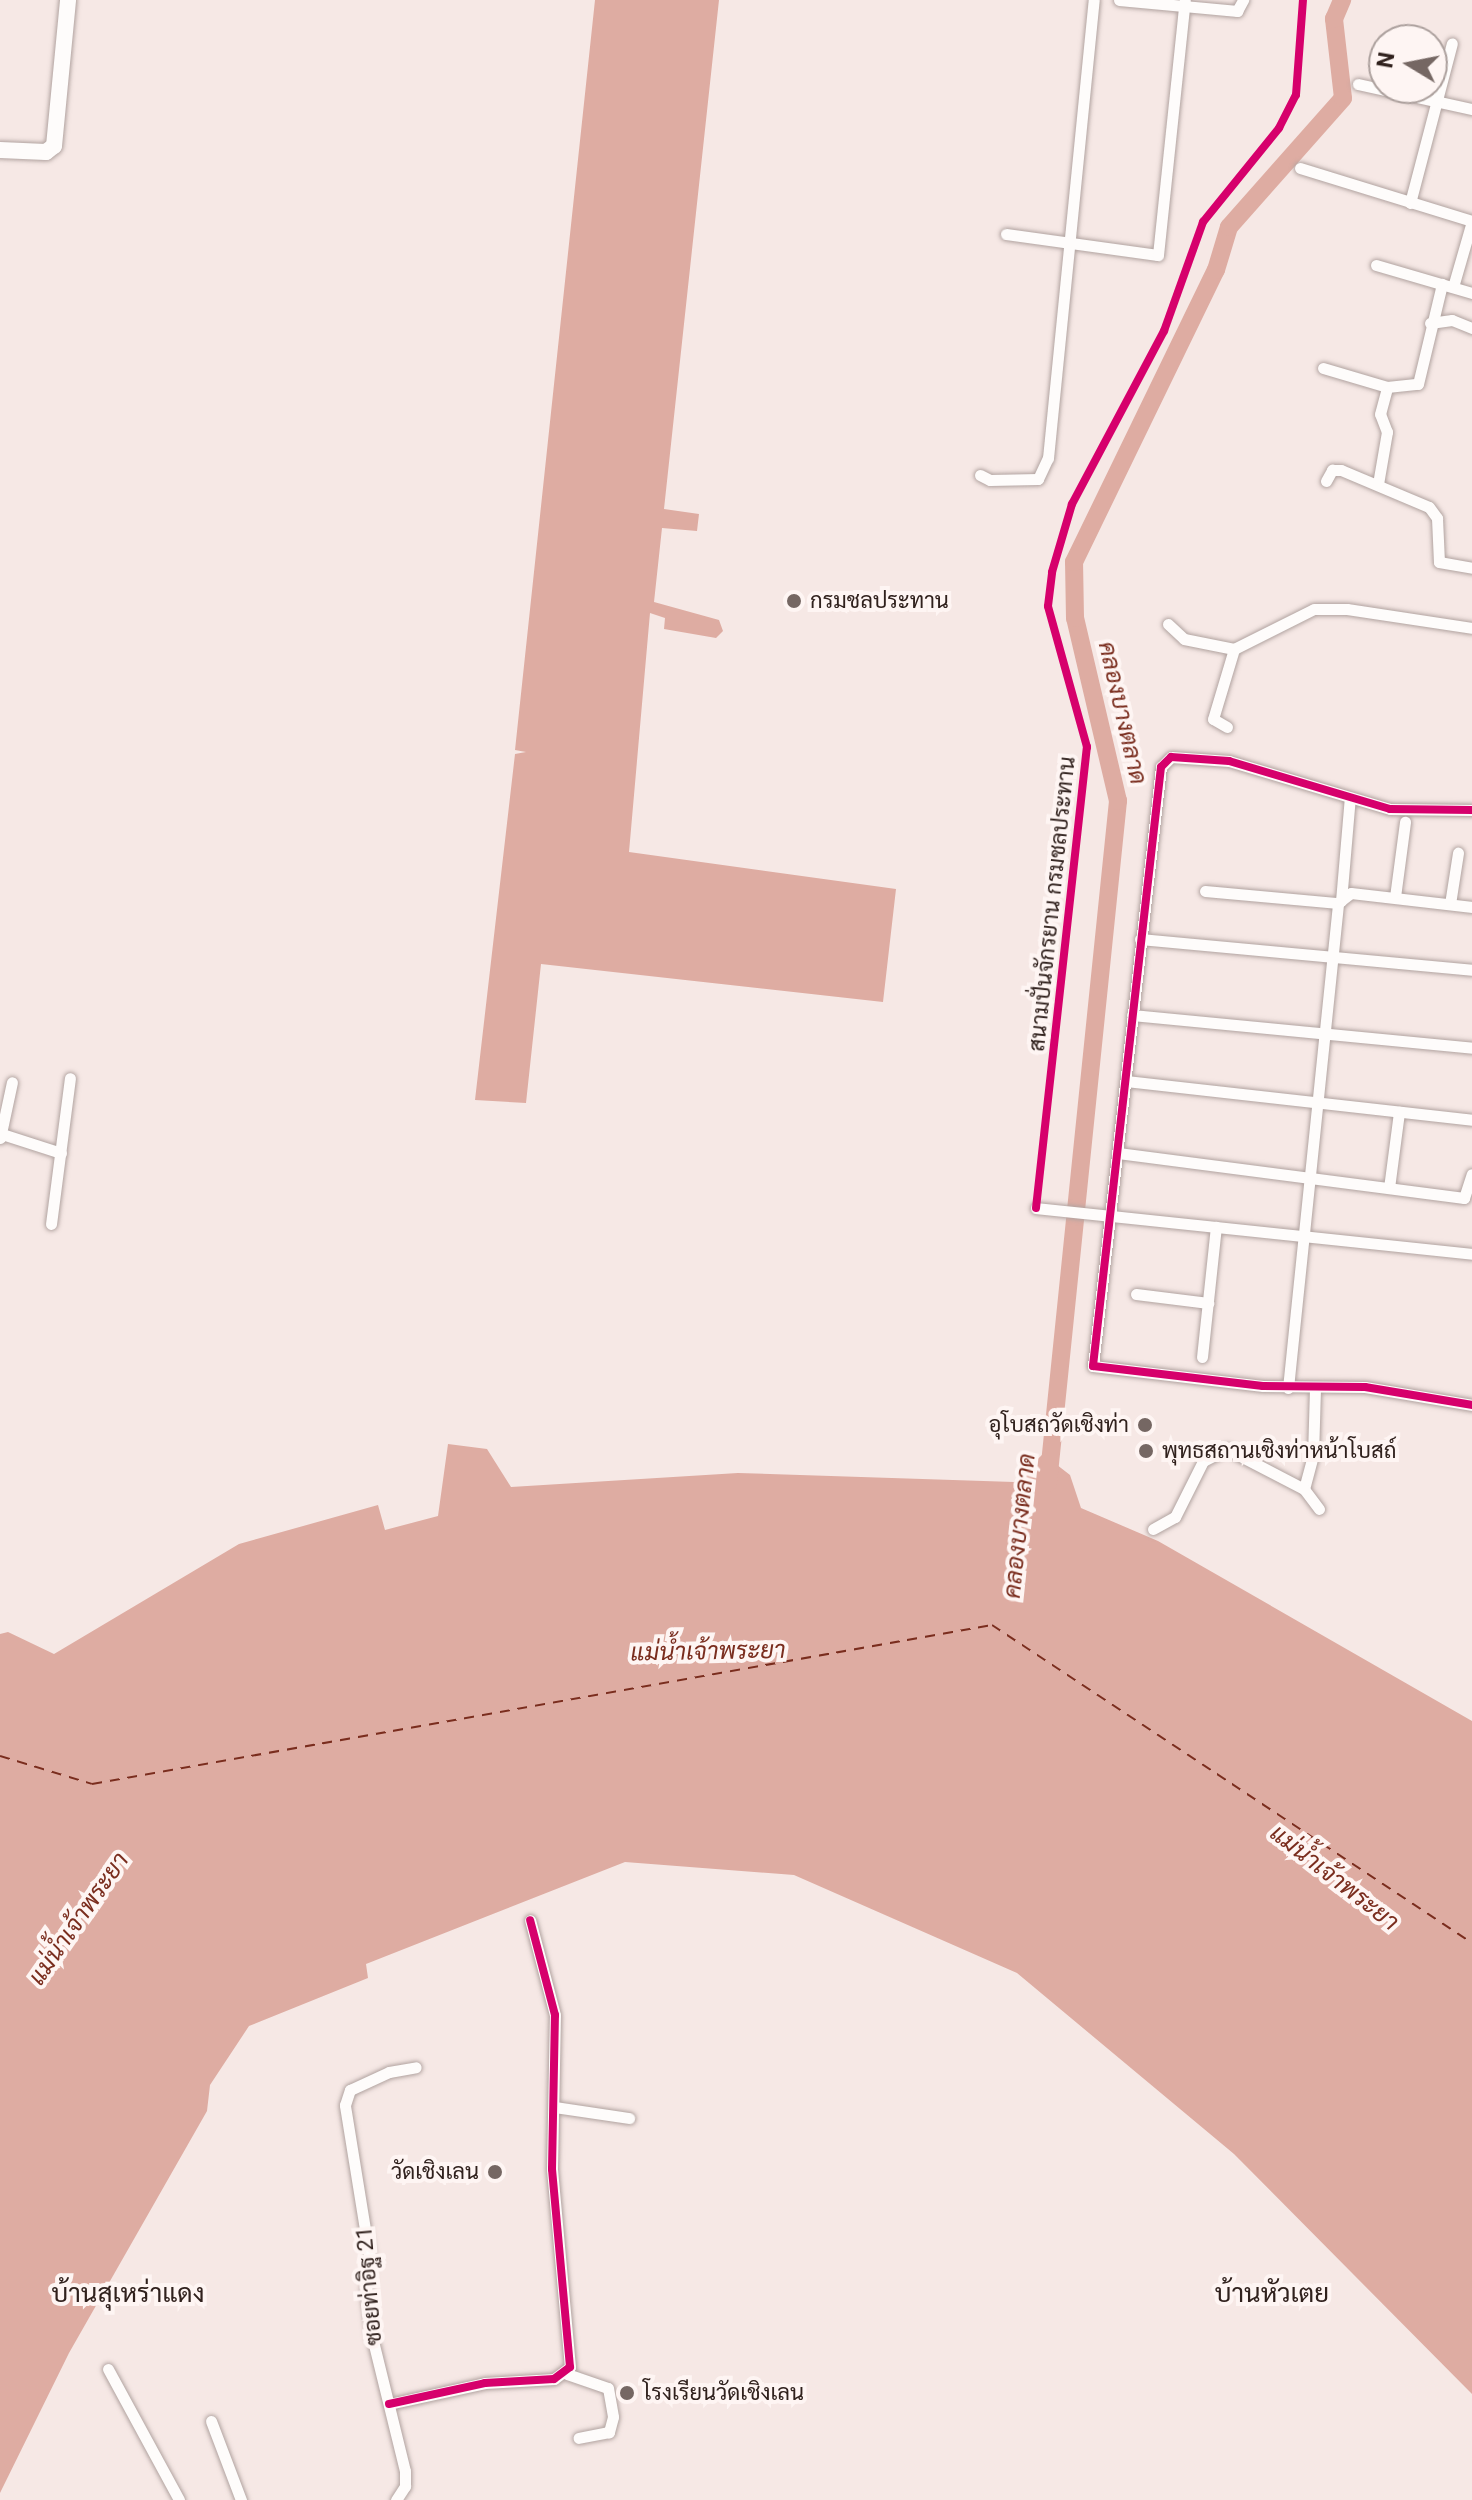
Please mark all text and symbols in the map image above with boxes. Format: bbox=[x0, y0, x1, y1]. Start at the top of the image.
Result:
north arrow bbox=[1368, 24, 1448, 104]
text: N bbox=[1372, 50, 1400, 70]
place label: กรมชลประทาน bbox=[810, 588, 949, 614]
marker: กรมชลประทาน bbox=[785, 592, 803, 610]
water label: คลองบางตลาด bbox=[1092, 639, 1152, 787]
street label: สนามปั่นจักรยาน กรมชลประทาน bbox=[1023, 755, 1081, 1053]
place label: อุโบสถวัดเชิงท่า bbox=[988, 1412, 1129, 1438]
marker: อุโบสถวัดเชิงท่า bbox=[1136, 1416, 1154, 1434]
place label: พุทธสถานเชิงท่าหน้าโบสถ์ bbox=[1162, 1438, 1396, 1464]
marker: พุทธสถานเชิงท่าหน้าโบสถ์ bbox=[1137, 1442, 1155, 1460]
water label: คลองบางตลาด bbox=[998, 1452, 1042, 1600]
water label: แม่น้ำเจ้าพระยา bbox=[630, 1636, 786, 1668]
water label: แม่น้ำเจ้าพระยา bbox=[1264, 1819, 1404, 1937]
water label: แม่น้ำเจ้าพระยา bbox=[23, 1847, 135, 1991]
place label: วัดเชิงเลน bbox=[391, 2159, 479, 2185]
marker: วัดเชิงเลน bbox=[486, 2163, 504, 2181]
street label: ซอยท่าอิฐ 21 bbox=[351, 2226, 387, 2346]
district label: บ้านสุเหร่าแดง bbox=[51, 2278, 205, 2310]
district label: บ้านหัวเตย bbox=[1215, 2278, 1329, 2310]
place label: โรงเรียนวัดเชิงเลน bbox=[643, 2380, 804, 2406]
marker: โรงเรียนวัดเชิงเลน bbox=[618, 2384, 636, 2402]

